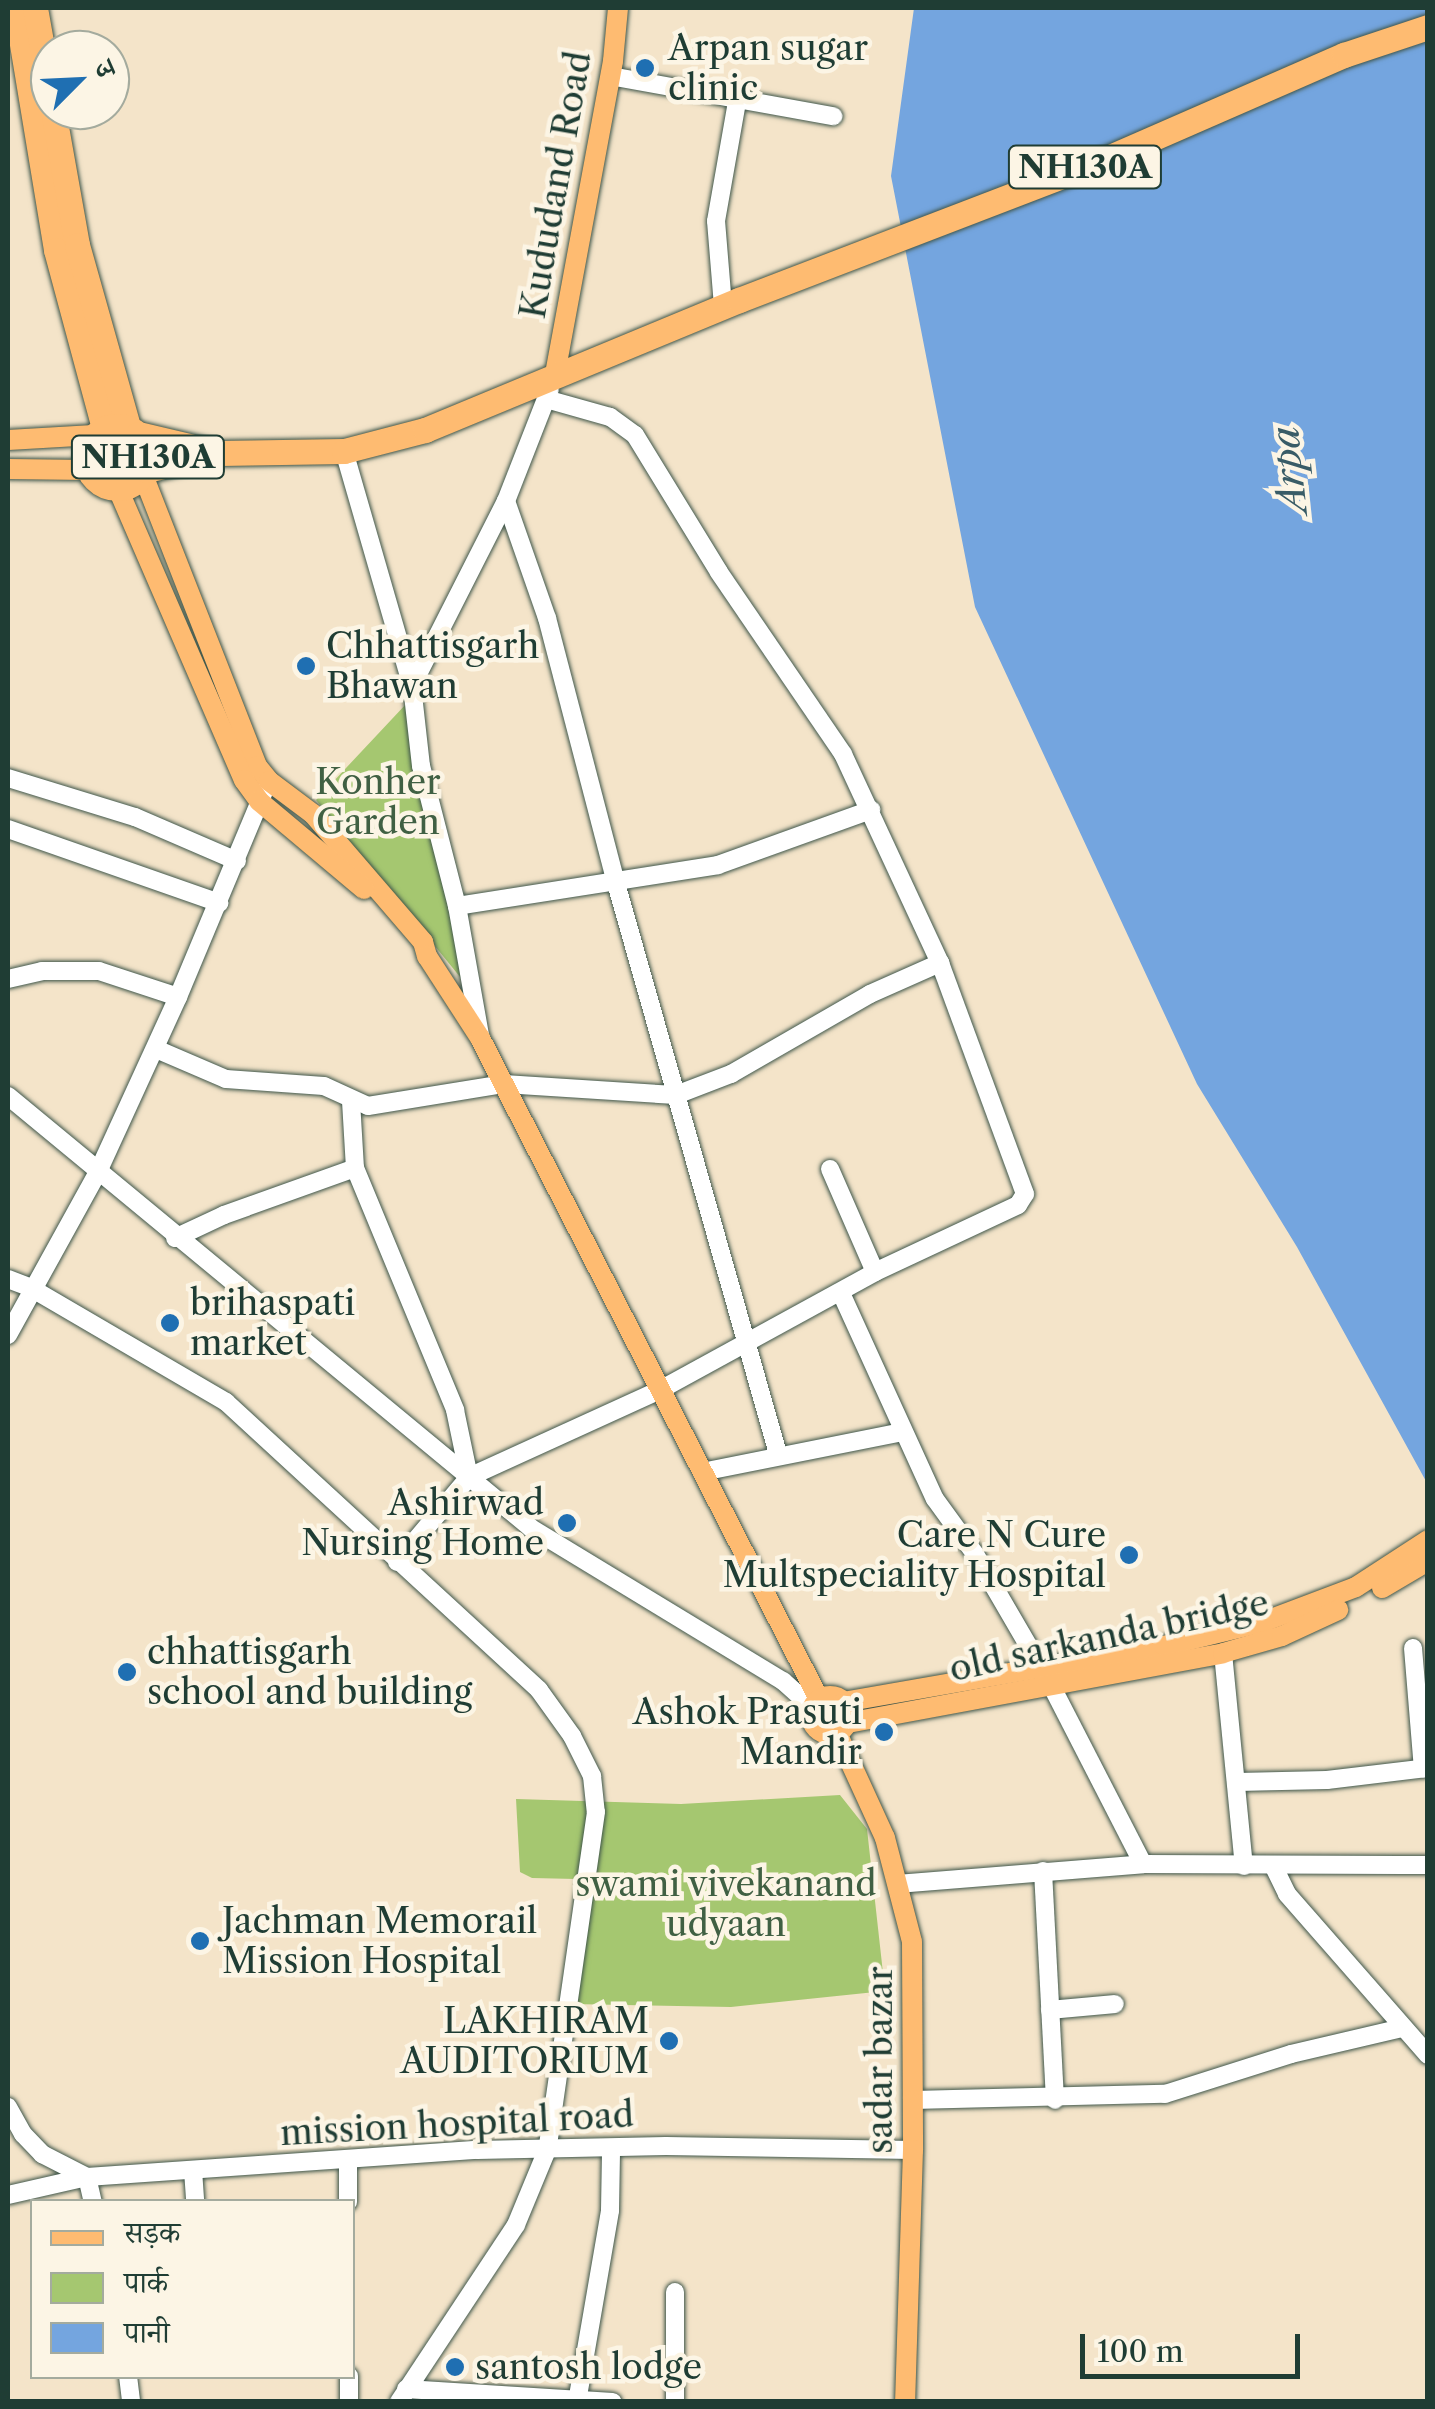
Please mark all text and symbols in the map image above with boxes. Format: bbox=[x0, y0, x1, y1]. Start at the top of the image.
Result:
place label: Arpan sugar clinic bbox=[668, 27, 868, 109]
north arrow bbox=[30, 30, 130, 130]
street label: Kududand Road bbox=[512, 48, 600, 322]
text: उ bbox=[87, 55, 124, 82]
marker: Arpan sugar clinic bbox=[632, 55, 658, 81]
road number: NH130A bbox=[1008, 140, 1162, 194]
water label: Arpa bbox=[1262, 424, 1316, 516]
road number: NH130A bbox=[70, 430, 226, 484]
place label: Chhattisgarh Bhawan bbox=[326, 625, 539, 707]
marker: Chhattisgarh Bhawan bbox=[295, 655, 317, 677]
park label: Konher Garden bbox=[315, 761, 441, 843]
place label: brihaspati market bbox=[190, 1282, 355, 1364]
marker: brihaspati market bbox=[159, 1312, 181, 1334]
place label: Ashirwad Nursing Home bbox=[301, 1482, 544, 1564]
marker: Ashirwad Nursing Home bbox=[554, 1510, 580, 1536]
place label: Care N Cure Multspeciality Hospital bbox=[721, 1514, 1106, 1596]
marker: Care N Cure Multspeciality Hospital bbox=[1116, 1542, 1142, 1568]
street label: old sarkanda bridge bbox=[945, 1582, 1273, 1690]
place label: chhattisgarh school and building bbox=[147, 1631, 472, 1713]
marker: chhattisgarh school and building bbox=[116, 1661, 138, 1683]
place label: Ashok Prasuti Mandir bbox=[632, 1691, 862, 1773]
marker: Ashok Prasuti Mandir bbox=[871, 1719, 897, 1745]
park label: swami vivekanand udyaan bbox=[575, 1863, 877, 1945]
place label: Jachman Memorail Mission Hospital bbox=[222, 1900, 537, 1982]
marker: Jachman Memorail Mission Hospital bbox=[187, 1928, 213, 1954]
street label: sadar bazar bbox=[859, 1966, 901, 2154]
place label: LAKHIRAM AUDITORIUM bbox=[400, 2000, 649, 2082]
marker: LAKHIRAM AUDITORIUM bbox=[658, 2030, 680, 2052]
street label: mission hospital road bbox=[279, 2094, 635, 2154]
legend bbox=[30, 2199, 355, 2379]
text: सड़क bbox=[124, 2214, 180, 2251]
text: पार्क bbox=[124, 2264, 168, 2301]
text: पानी bbox=[124, 2314, 170, 2351]
scale bar bbox=[1085, 2314, 1305, 2376]
text: 100 m bbox=[1097, 2333, 1184, 2370]
place label: santosh lodge bbox=[475, 2346, 702, 2388]
marker: santosh lodge bbox=[444, 2356, 466, 2378]

